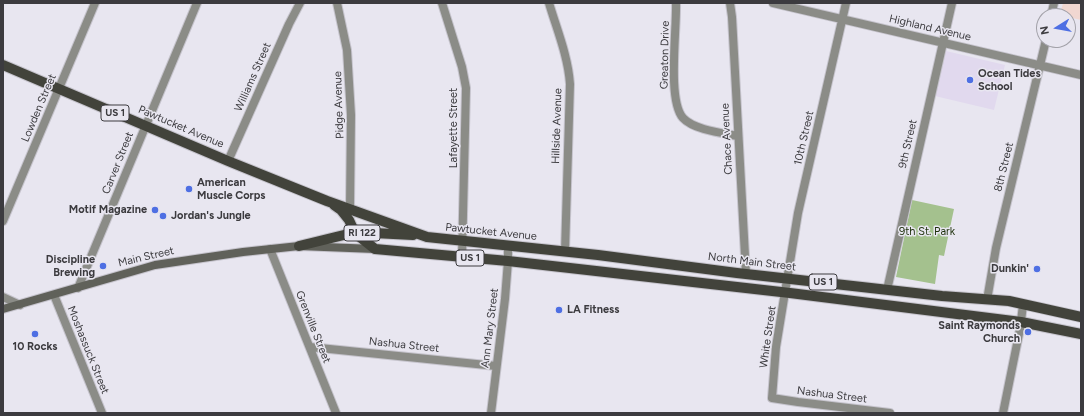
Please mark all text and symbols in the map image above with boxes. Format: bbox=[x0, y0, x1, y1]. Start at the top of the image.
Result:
north arrow bbox=[1036, 8, 1076, 48]
street label: Highland Avenue bbox=[888, 12, 972, 44]
street label: Greaton Drive bbox=[658, 21, 672, 89]
text: N bbox=[1038, 25, 1052, 36]
street label: Williams Street bbox=[232, 40, 274, 114]
place label: Ocean Tides School bbox=[978, 67, 1041, 93]
street label: Pidge Avenue bbox=[331, 71, 347, 139]
street label: Lowden Street bbox=[19, 72, 59, 144]
marker: Ocean Tides School bbox=[965, 75, 975, 85]
street label: Lafayette Street bbox=[447, 88, 461, 168]
street label: Hillside Avenue bbox=[549, 88, 565, 164]
street label: Pawtucket Avenue bbox=[136, 103, 226, 151]
street label: Chace Avenue bbox=[719, 103, 735, 175]
road number: US 1 bbox=[101, 105, 129, 121]
street label: 10th Street bbox=[791, 110, 817, 166]
street label: 9th Street bbox=[896, 118, 920, 170]
street label: Carver Street bbox=[100, 130, 136, 196]
street label: 8th Street bbox=[991, 141, 1017, 193]
place label: American Muscle Corps bbox=[197, 176, 265, 202]
marker: American Muscle Corps bbox=[184, 184, 194, 194]
place label: Motif Magazine bbox=[69, 203, 147, 217]
marker: Motif Magazine bbox=[150, 205, 160, 215]
place label: Jordan's Jungle bbox=[171, 209, 251, 223]
marker: Jordan's Jungle bbox=[158, 211, 168, 221]
street label: Pawtucket Avenue bbox=[445, 221, 537, 243]
road number: RI 122 bbox=[344, 225, 380, 241]
park label: 9th St. Park bbox=[899, 225, 955, 239]
street label: Main Street bbox=[117, 244, 175, 270]
road number: US 1 bbox=[456, 250, 484, 266]
street label: North Main Street bbox=[707, 250, 797, 274]
place label: Discipline Brewing bbox=[46, 253, 95, 279]
marker: Discipline Brewing bbox=[98, 261, 108, 271]
place label: Dunkin' bbox=[991, 262, 1029, 276]
marker: Dunkin' bbox=[1032, 264, 1042, 274]
road number: US 1 bbox=[809, 274, 837, 290]
street label: Ann Mary Street bbox=[479, 287, 501, 369]
street label: Grenville Street bbox=[293, 289, 333, 365]
place label: LA Fitness bbox=[567, 303, 619, 317]
street label: Moshassuck Street bbox=[64, 304, 112, 396]
marker: LA Fitness bbox=[554, 305, 564, 315]
street label: White Street bbox=[757, 305, 779, 369]
place label: Saint Raymonds Church bbox=[938, 319, 1020, 345]
marker: Saint Raymonds Church bbox=[1023, 327, 1033, 337]
marker: 10 Rocks bbox=[30, 329, 40, 339]
street label: Nashua Street bbox=[368, 335, 440, 355]
place label: 10 Rocks bbox=[13, 340, 57, 354]
street label: Nashua Street bbox=[796, 384, 868, 406]

